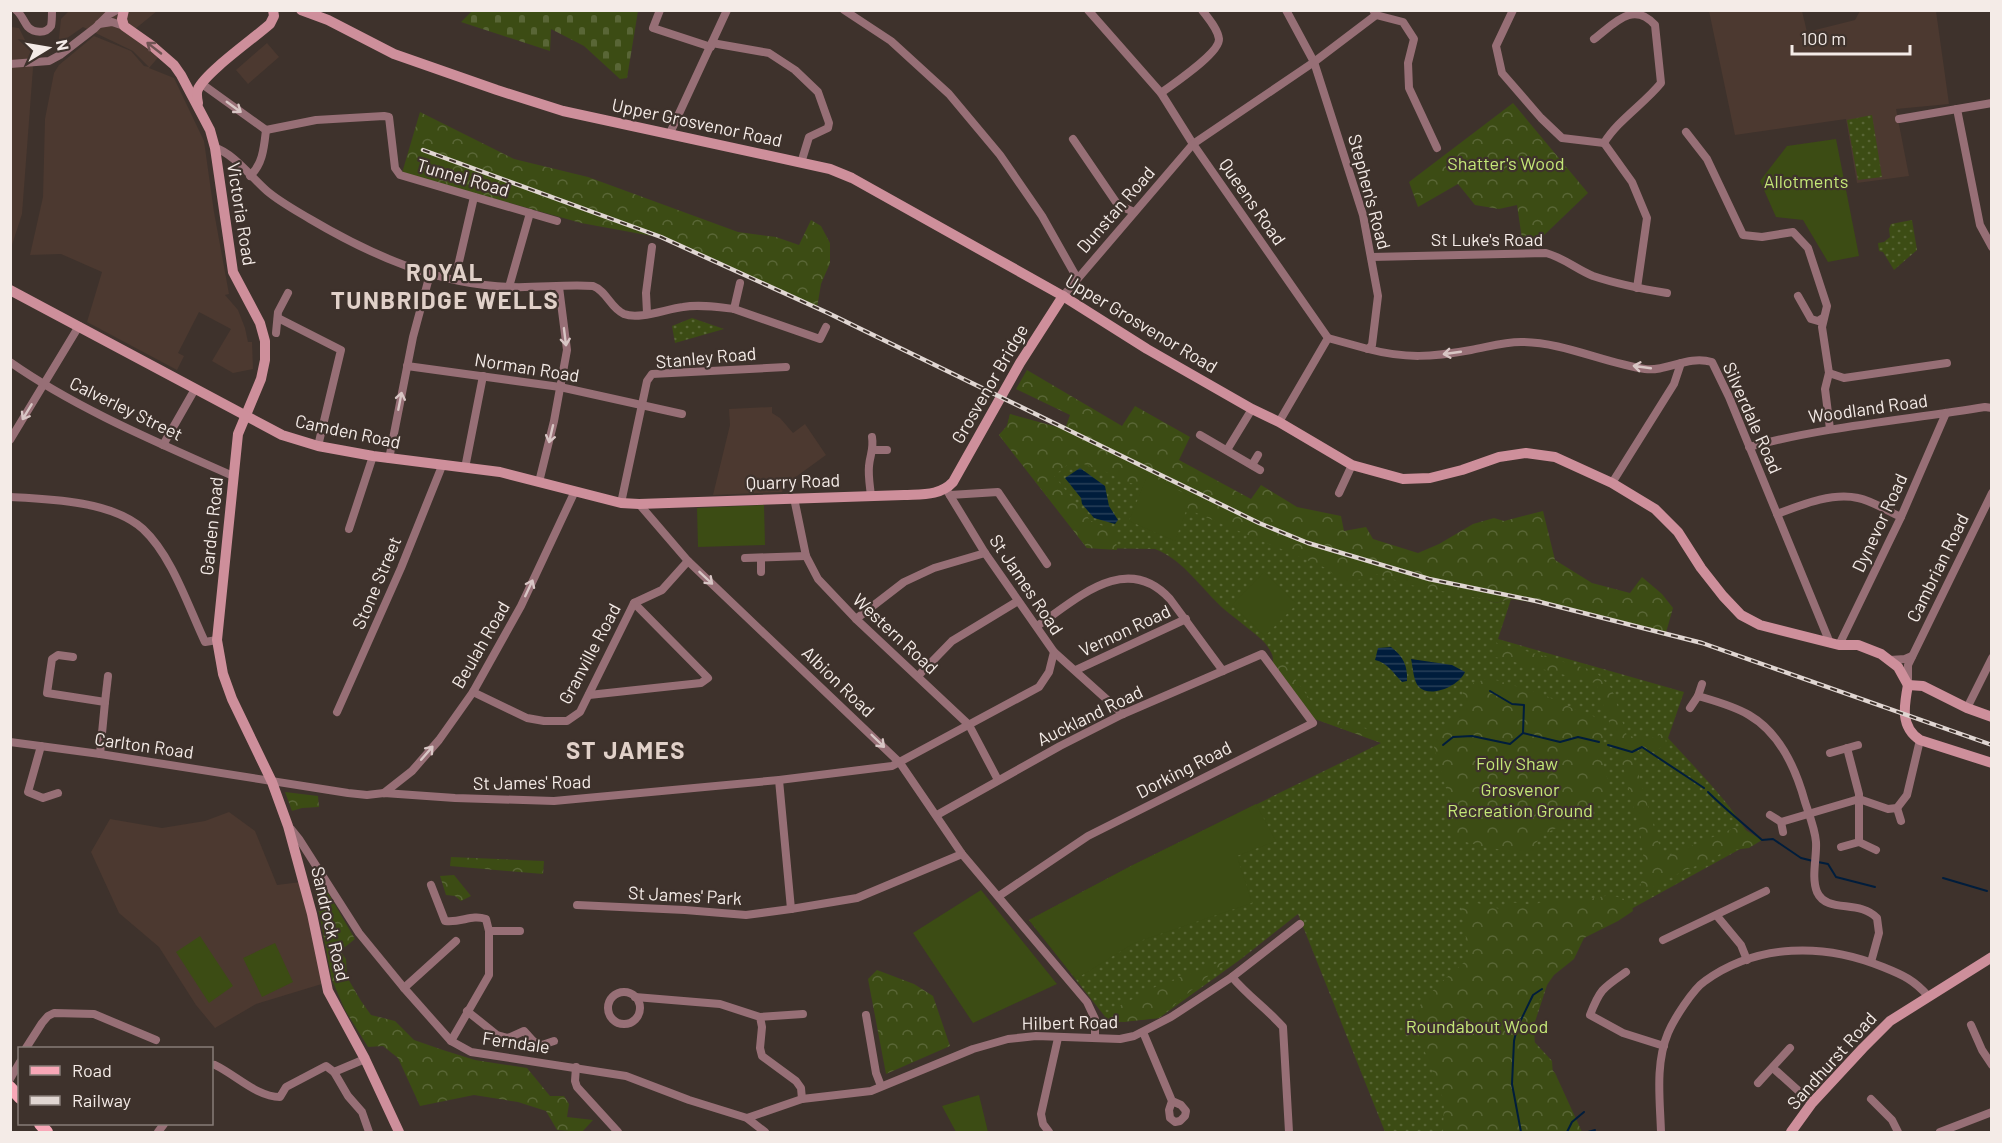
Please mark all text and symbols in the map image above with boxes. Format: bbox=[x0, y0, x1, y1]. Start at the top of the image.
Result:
north arrow bbox=[18, 18, 78, 78]
scale bar bbox=[1792, 18, 1910, 56]
text: 100 m bbox=[1801, 27, 1846, 49]
text: N bbox=[53, 38, 74, 52]
one-way arrow bbox=[147, 42, 163, 55]
street label: Upper Grosvenor Road bbox=[610, 93, 784, 151]
one-way arrow bbox=[225, 101, 242, 113]
street label: Stephen's Road bbox=[1344, 132, 1396, 252]
park label: Shatter's Wood bbox=[1447, 152, 1565, 174]
street label: Tunnel Road bbox=[414, 153, 512, 201]
street label: Queens Road bbox=[1215, 154, 1291, 249]
street label: Victoria Road bbox=[223, 161, 261, 267]
street label: Dunstan Road bbox=[1072, 161, 1159, 257]
park label: Allotments bbox=[1764, 170, 1848, 192]
street label: St Luke's Road bbox=[1431, 228, 1543, 250]
district label: ROYAL TUNBRIDGE WELLS bbox=[331, 257, 559, 314]
street label: Upper Grosvenor Road bbox=[1061, 269, 1222, 377]
street label: Grosvenor Bridge bbox=[946, 320, 1032, 447]
one-way arrow bbox=[560, 327, 571, 347]
street label: Stanley Road bbox=[655, 342, 757, 372]
one-way arrow bbox=[1442, 347, 1462, 358]
street label: Norman Road bbox=[473, 348, 581, 386]
street label: Silverdale Road bbox=[1719, 358, 1787, 477]
one-way arrow bbox=[1633, 362, 1653, 373]
street label: Calverley Street bbox=[66, 371, 187, 445]
street label: Woodland Road bbox=[1807, 389, 1929, 427]
one-way arrow bbox=[395, 392, 406, 412]
one-way arrow bbox=[20, 403, 32, 420]
street label: Camden Road bbox=[293, 409, 403, 453]
one-way arrow bbox=[544, 425, 556, 444]
street label: Quarry Road bbox=[745, 468, 841, 494]
street label: Dynevor Road bbox=[1847, 470, 1912, 575]
street label: Garden Road bbox=[195, 475, 227, 576]
street label: Cambrian Road bbox=[1901, 510, 1973, 625]
street label: St James Road bbox=[985, 530, 1069, 639]
street label: Stone Street bbox=[347, 533, 405, 632]
one-way arrow bbox=[699, 571, 714, 586]
one-way arrow bbox=[525, 579, 536, 597]
street label: Western Road bbox=[848, 588, 943, 678]
street label: Beulah Road bbox=[446, 597, 514, 692]
street label: Granville Road bbox=[553, 599, 625, 708]
street label: Vernon Road bbox=[1075, 599, 1174, 661]
street label: Albion Road bbox=[798, 641, 880, 721]
street label: Auckland Road bbox=[1033, 680, 1146, 750]
street label: Carlton Road bbox=[93, 727, 195, 763]
one-way arrow bbox=[871, 734, 886, 749]
district label: ST JAMES bbox=[566, 735, 686, 764]
street label: Dorking Road bbox=[1132, 736, 1235, 802]
one-way arrow bbox=[420, 746, 434, 761]
park label: Folly Shaw bbox=[1476, 752, 1558, 774]
street label: St James' Road bbox=[473, 770, 591, 794]
park label: Grosvenor Recreation Ground bbox=[1447, 778, 1593, 821]
street label: Sandrock Road bbox=[307, 864, 355, 983]
street label: St James' Park bbox=[628, 881, 743, 909]
street label: Sandhurst Road bbox=[1782, 1007, 1881, 1114]
street label: Hilbert Road bbox=[1022, 1010, 1118, 1034]
park label: Roundabout Wood bbox=[1406, 1015, 1548, 1037]
street label: Ferndale bbox=[481, 1026, 551, 1058]
legend bbox=[18, 1047, 213, 1125]
text: Road bbox=[72, 1059, 112, 1081]
text: Railway bbox=[72, 1089, 131, 1111]

